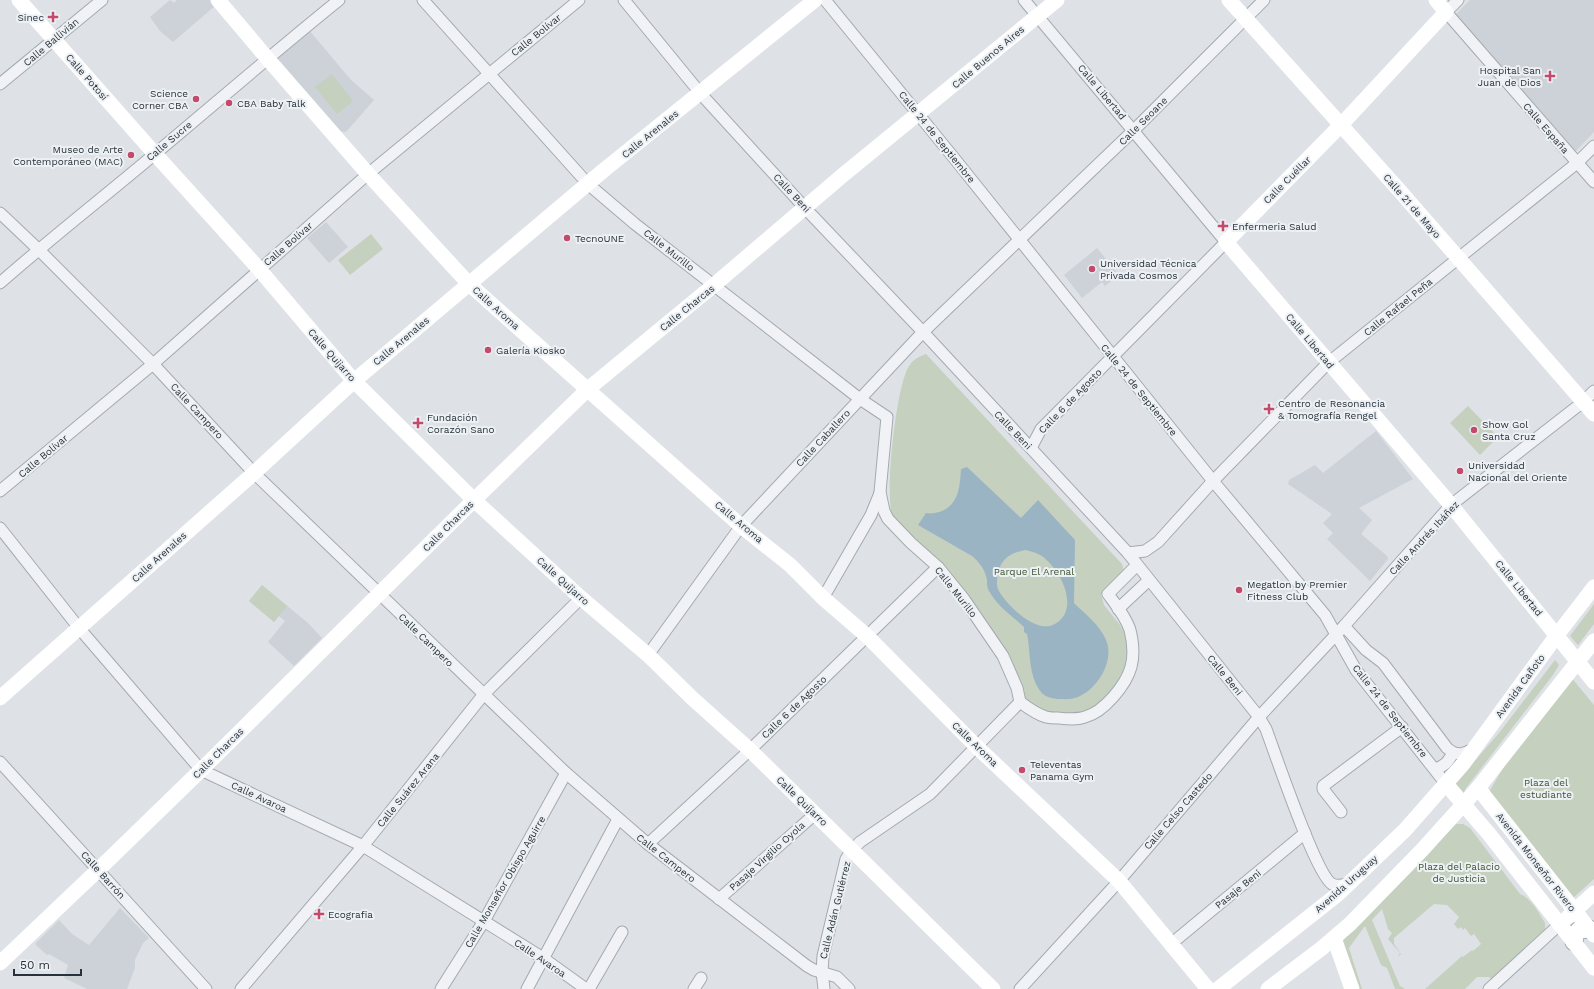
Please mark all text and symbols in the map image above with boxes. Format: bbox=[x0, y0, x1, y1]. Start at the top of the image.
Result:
marker: Sinec bbox=[47, 11, 59, 23]
place label: Sinec bbox=[17, 12, 44, 23]
street label: Calle Bolívar bbox=[509, 12, 563, 58]
street label: Calle Ballivián bbox=[21, 16, 81, 68]
street label: Calle Buenos Aires bbox=[950, 24, 1026, 90]
street label: Calle Potosí bbox=[64, 52, 110, 103]
street label: Calle Libertad bbox=[1076, 62, 1128, 122]
place label: Hospital San Juan de Dios bbox=[1477, 65, 1541, 88]
marker: Hospital San Juan de Dios bbox=[1544, 70, 1556, 82]
place label: Science Corner CBA bbox=[132, 88, 188, 111]
street label: Calle 24 de Septiembre bbox=[897, 89, 978, 185]
marker: Science Corner CBA bbox=[191, 94, 201, 104]
street label: Calle Seoane bbox=[1117, 94, 1170, 147]
marker: CBA Baby Talk bbox=[224, 98, 234, 108]
place label: CBA Baby Talk bbox=[237, 98, 306, 109]
street label: Calle España bbox=[1521, 101, 1571, 156]
street label: Calle Arenales bbox=[619, 108, 681, 160]
street label: Calle Sucre bbox=[144, 119, 194, 163]
place label: Museo de Arte Contemporáneo (MAC) bbox=[13, 144, 123, 167]
marker: Museo de Arte Contemporáneo (MAC) bbox=[126, 150, 136, 160]
street label: Calle Cuéllar bbox=[1261, 154, 1313, 206]
street label: Calle Beni bbox=[771, 171, 813, 215]
street label: Calle 21 de Mayo bbox=[1381, 172, 1443, 240]
street label: Calle Bolívar bbox=[261, 220, 315, 268]
marker: Enfermeria Salud bbox=[1217, 220, 1229, 232]
place label: Enfermeria Salud bbox=[1232, 221, 1317, 232]
street label: Calle Murillo bbox=[641, 227, 697, 273]
marker: TecnoUNE bbox=[562, 233, 572, 243]
place label: TecnoUNE bbox=[575, 233, 624, 244]
place label: Universidad Técnica Privada Cosmos bbox=[1100, 258, 1197, 281]
marker: Universidad Técnica Privada Cosmos bbox=[1087, 264, 1097, 274]
street label: Calle Rafael Peña bbox=[1362, 276, 1435, 338]
street label: Calle Charcas bbox=[658, 283, 716, 333]
street label: Calle Aroma bbox=[470, 284, 522, 332]
street label: Calle Libertad bbox=[1284, 311, 1336, 371]
street label: Calle Arenales bbox=[371, 314, 431, 368]
street label: Calle Quijarro bbox=[306, 326, 358, 384]
street label: Calle 24 de Septiembre bbox=[1099, 342, 1180, 438]
marker: Galería Kiosko bbox=[483, 345, 493, 355]
place label: Galería Kiosko bbox=[496, 345, 565, 356]
street label: Calle 6 de Agosto bbox=[1036, 366, 1104, 436]
street label: Calle Campero bbox=[168, 381, 226, 441]
place label: Centro de Resonancia & Tomografía Rengel bbox=[1278, 398, 1386, 421]
marker: Centro de Resonancia & Tomografía Rengel bbox=[1263, 403, 1275, 415]
street label: Calle Caballero bbox=[794, 407, 852, 469]
street label: Calle Beni bbox=[992, 409, 1034, 451]
place label: Fundación Corazón Sano bbox=[427, 412, 494, 435]
marker: Fundación Corazón Sano bbox=[412, 417, 424, 429]
place label: Show Gol Santa Cruz bbox=[1482, 419, 1536, 442]
marker: Show Gol Santa Cruz bbox=[1469, 425, 1479, 435]
street label: Calle Bolívar bbox=[16, 432, 70, 480]
place label: Universidad Nacional del Oriente bbox=[1468, 460, 1568, 483]
marker: Universidad Nacional del Oriente bbox=[1455, 466, 1465, 476]
street label: Calle Charcas bbox=[420, 498, 476, 554]
street label: Calle Aroma bbox=[713, 499, 765, 545]
street label: Calle Andrés Ibáñez bbox=[1387, 499, 1461, 577]
street label: Calle Arenales bbox=[129, 530, 189, 584]
street label: Calle Quijarro bbox=[535, 555, 591, 607]
street label: Calle Libertad bbox=[1493, 558, 1545, 618]
street label: Calle Murillo bbox=[933, 564, 979, 620]
park label: Parque El Arenal bbox=[994, 566, 1074, 577]
place label: Megatlon by Premier Fitness Club bbox=[1247, 579, 1347, 602]
marker: Megatlon by Premier Fitness Club bbox=[1234, 585, 1244, 595]
street label: Calle Campero bbox=[396, 611, 456, 669]
street label: Avenida Cañoto bbox=[1493, 652, 1547, 720]
street label: Calle Beni bbox=[1205, 653, 1245, 697]
street label: Calle 24 de Septiembre bbox=[1350, 662, 1430, 760]
street label: Calle 6 de Agosto bbox=[759, 673, 829, 741]
street label: Calle Aroma bbox=[950, 720, 1000, 769]
street label: Calle Charcas bbox=[190, 725, 246, 781]
street label: Calle Suárez Arana bbox=[375, 750, 441, 829]
place label: Televentas Panama Gym bbox=[1030, 759, 1094, 782]
marker: Televentas Panama Gym bbox=[1017, 765, 1027, 775]
street label: Calle Celso Castedo bbox=[1142, 770, 1214, 852]
street label: Calle Quijarro bbox=[774, 774, 830, 828]
park label: Plaza del estudiante bbox=[1520, 777, 1572, 800]
street label: Calle Avaroa bbox=[229, 779, 289, 815]
street label: Avenida Monseñor Rivero bbox=[1494, 810, 1578, 914]
street label: Calle Monseñor Obispo Aguirre bbox=[463, 814, 547, 950]
street label: Pasaje Virgilio Oyola bbox=[727, 819, 807, 893]
street label: Calle Campero bbox=[634, 832, 698, 884]
street label: Calle Barrón bbox=[79, 849, 127, 901]
street label: Avenida Uruguay bbox=[1312, 852, 1380, 915]
street label: Calle Adán Gutiérrez bbox=[817, 860, 853, 960]
park label: Plaza del Palacio de Justicia bbox=[1418, 861, 1500, 884]
street label: Pasaje Beni bbox=[1213, 867, 1263, 911]
marker: Ecografia bbox=[313, 908, 325, 920]
place label: Ecografia bbox=[328, 909, 373, 920]
street label: Calle Avaroa bbox=[512, 937, 568, 980]
scale bar bbox=[14, 951, 81, 977]
text: 50 m bbox=[20, 958, 50, 972]

